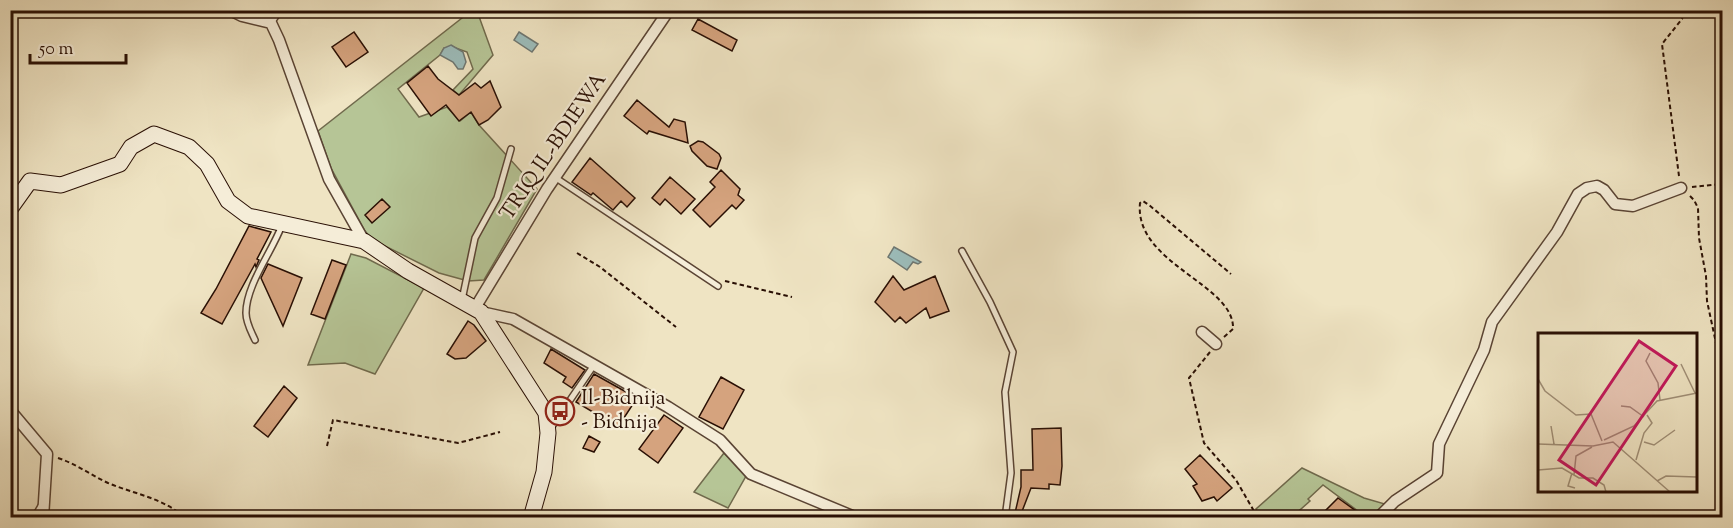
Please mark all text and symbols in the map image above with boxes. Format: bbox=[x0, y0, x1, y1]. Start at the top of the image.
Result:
scale bar bbox=[30, 27, 126, 65]
text: 50 m bbox=[38, 37, 74, 63]
street label: TRIQ IL-BDIEWA bbox=[493, 67, 615, 227]
inset map bbox=[1538, 333, 1697, 492]
place label: Il-Bidnija - Bidnija bbox=[581, 384, 666, 438]
bus stop icon: Il-Bidnija - Bidnija bbox=[544, 395, 576, 427]

